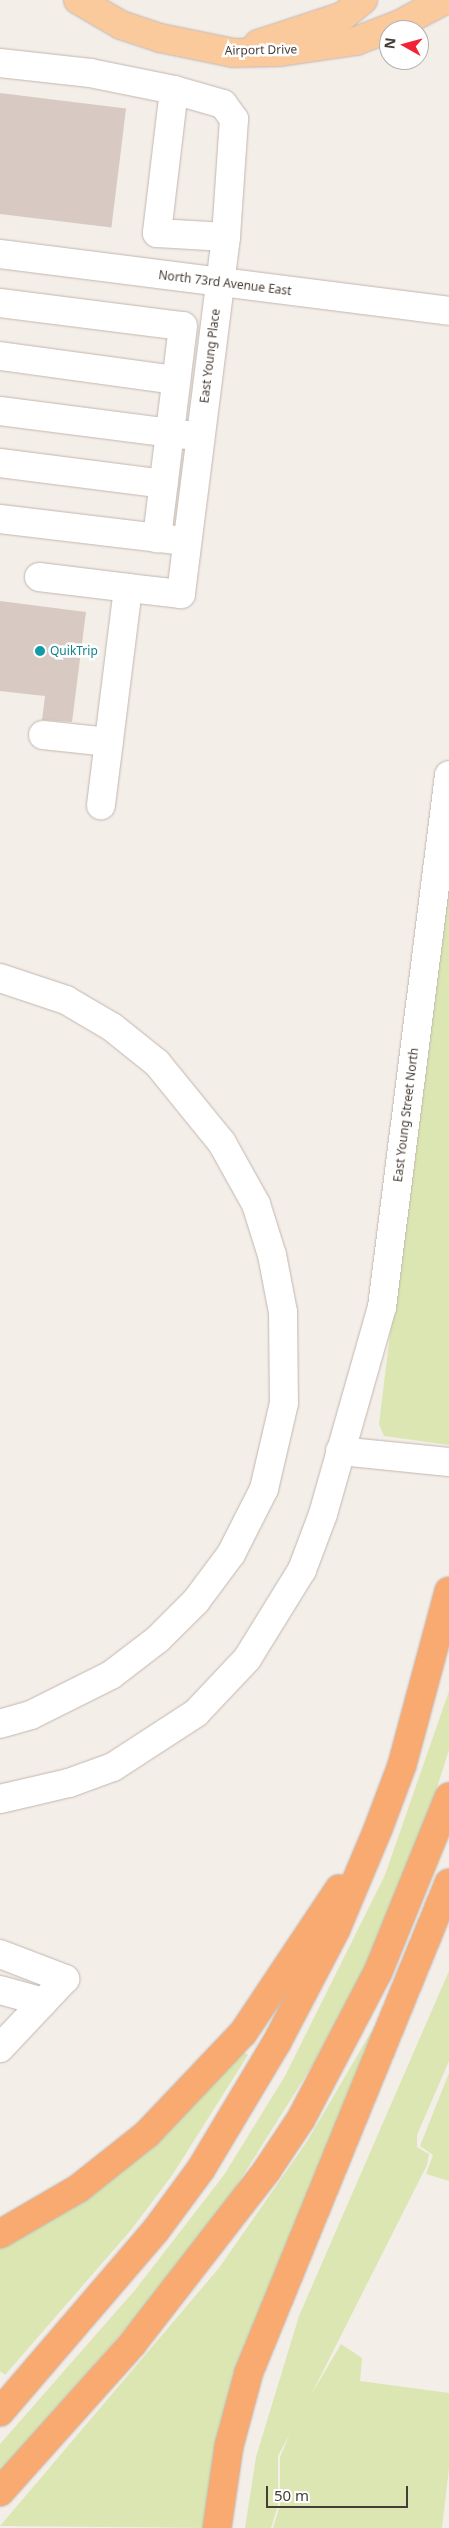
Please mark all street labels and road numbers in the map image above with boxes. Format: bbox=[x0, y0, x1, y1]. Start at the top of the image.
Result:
street label: Airport Drive bbox=[225, 42, 297, 58]
street label: North 73rd Avenue East bbox=[158, 268, 292, 298]
street label: East Young Place bbox=[197, 308, 223, 404]
street label: East Young Street North bbox=[391, 1047, 421, 1183]

